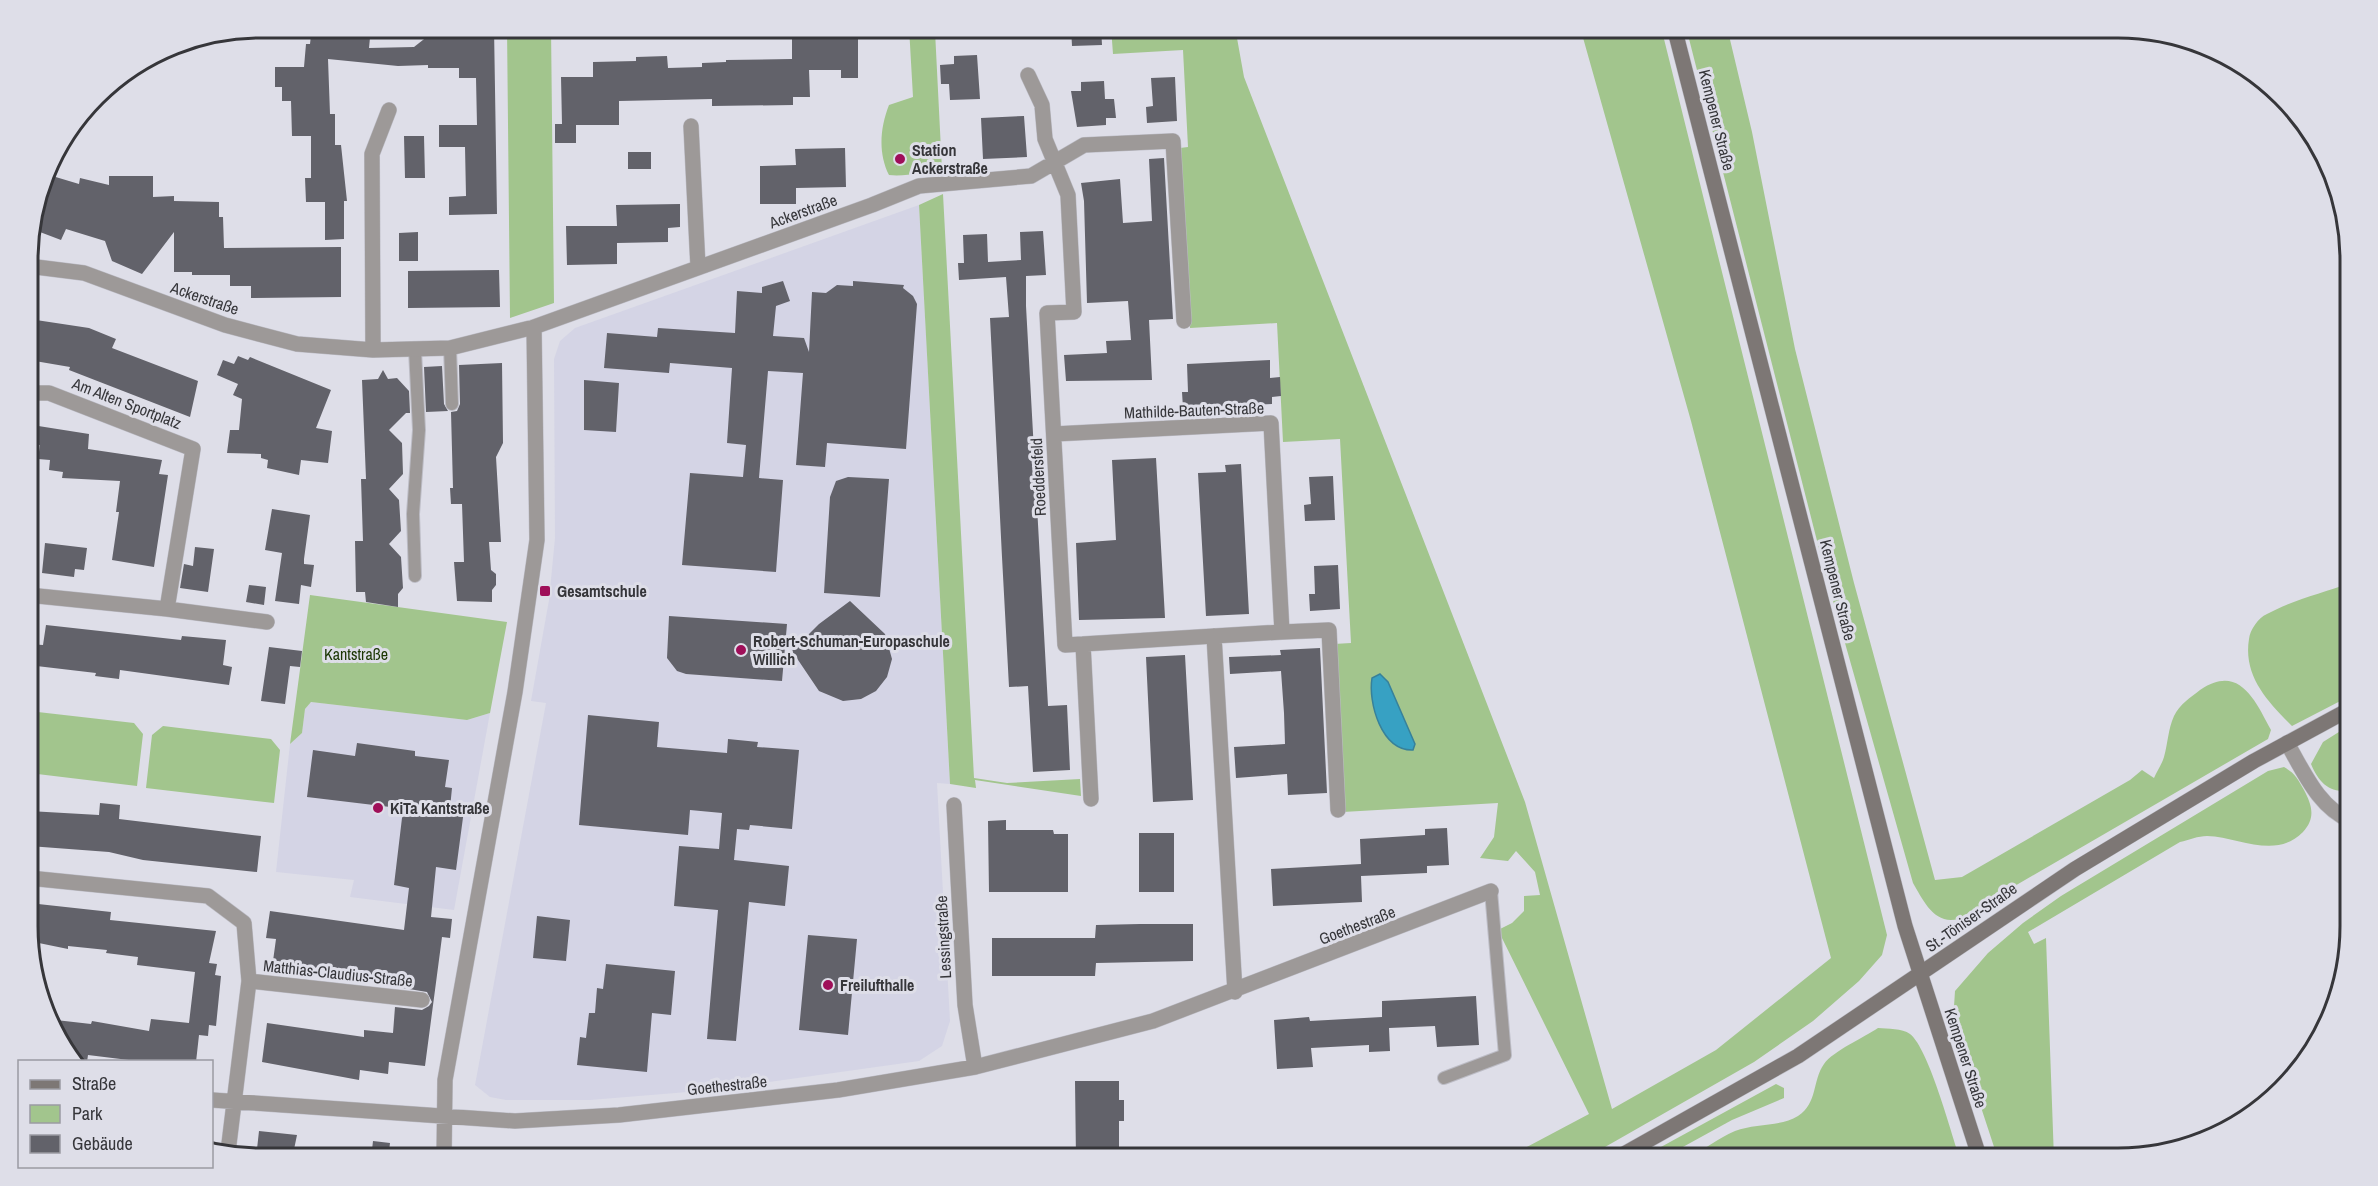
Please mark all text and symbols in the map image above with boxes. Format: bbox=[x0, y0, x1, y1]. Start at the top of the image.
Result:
street label: Kempener Straße bbox=[1694, 67, 1740, 173]
place label: Station Ackerstraße bbox=[912, 139, 988, 179]
marker: Station Ackerstraße bbox=[893, 152, 907, 166]
street label: Ackerstraße bbox=[765, 189, 840, 234]
street label: Ackerstraße bbox=[167, 276, 242, 320]
street label: Am Alten Sportplatz bbox=[68, 372, 185, 434]
street label: Mathilde-Bauten-Straße bbox=[1124, 397, 1264, 423]
street label: Roeddersfeld bbox=[1025, 437, 1051, 517]
street label: Kempener Straße bbox=[1815, 537, 1861, 643]
place label: Gesamtschule bbox=[557, 580, 647, 602]
marker: Gesamtschule bbox=[538, 584, 552, 598]
place label: Robert-Schuman-Europaschule Willich bbox=[753, 630, 950, 670]
park label: Kantstraße bbox=[324, 643, 388, 665]
marker: Robert-Schuman-Europaschule Willich bbox=[734, 643, 748, 657]
place label: KiTa Kantstraße bbox=[390, 797, 490, 819]
marker: KiTa Kantstraße bbox=[371, 801, 385, 815]
street label: St.-Töniser-Straße bbox=[1921, 877, 2021, 957]
street label: Lessingstraße bbox=[930, 895, 956, 979]
street label: Goethestraße bbox=[1316, 900, 1398, 950]
street label: Matthias-Claudius-Straße bbox=[262, 954, 414, 992]
place label: Freilufthalle bbox=[840, 974, 914, 996]
marker: Freilufthalle bbox=[821, 978, 835, 992]
street label: Kempener Straße bbox=[1940, 1005, 1992, 1111]
legend bbox=[18, 1060, 213, 1168]
street label: Goethestraße bbox=[686, 1070, 768, 1100]
text: Straße bbox=[72, 1071, 116, 1096]
text: Park bbox=[72, 1101, 103, 1126]
text: Gebäude bbox=[72, 1131, 133, 1156]

